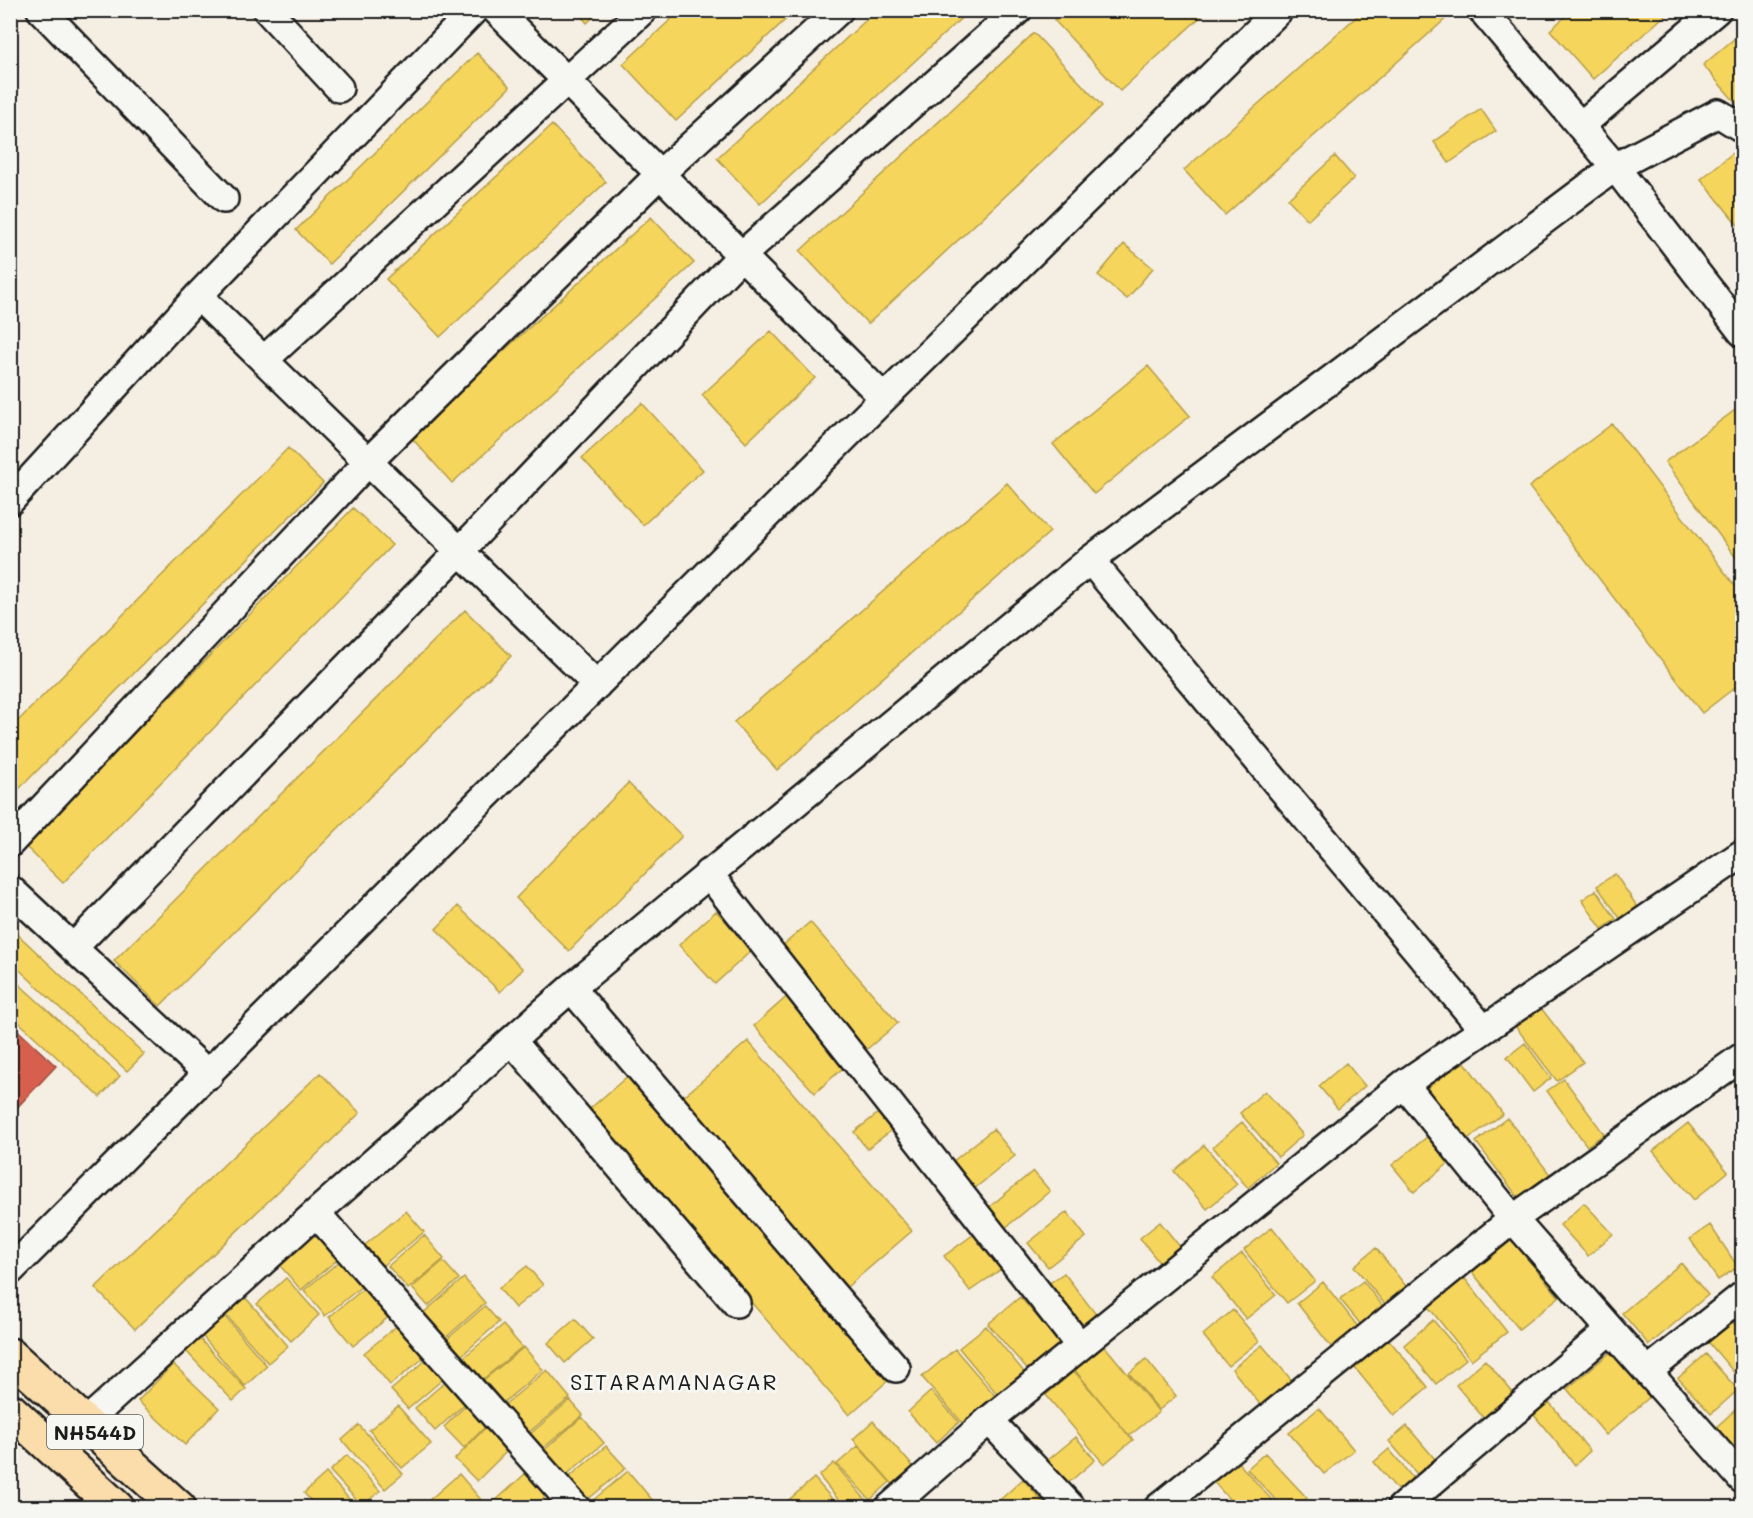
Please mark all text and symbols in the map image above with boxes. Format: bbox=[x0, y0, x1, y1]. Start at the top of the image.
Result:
district label: SITARAMANAGAR bbox=[570, 1367, 778, 1396]
road number: NH544D bbox=[47, 1415, 143, 1449]

